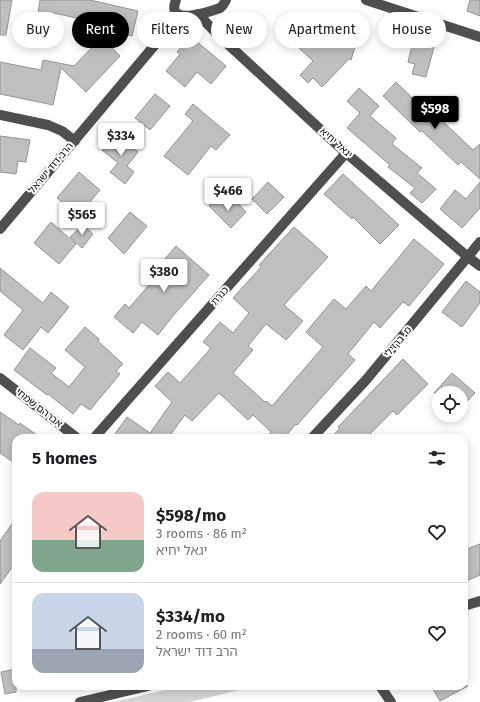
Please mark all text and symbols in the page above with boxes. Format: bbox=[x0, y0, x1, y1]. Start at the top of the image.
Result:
chip: Buy bbox=[12, 12, 64, 48]
chip: Rent bbox=[72, 12, 129, 48]
chip: Filters bbox=[137, 12, 203, 48]
chip: New bbox=[211, 12, 267, 48]
chip: Apartment bbox=[275, 12, 370, 48]
chip: House bbox=[378, 12, 446, 48]
pin: $598 bbox=[411, 96, 459, 130]
text: $598 bbox=[421, 101, 449, 116]
pin: $334 bbox=[97, 123, 145, 157]
street label: יגאל יחיא bbox=[317, 125, 355, 161]
text: $334 bbox=[107, 128, 135, 143]
street label: הרב דוד ישראל bbox=[26, 140, 76, 196]
pin: $466 bbox=[204, 178, 252, 212]
text: $466 bbox=[213, 183, 243, 198]
pin: $565 bbox=[58, 202, 106, 236]
text: $565 bbox=[68, 207, 96, 222]
pin: $380 bbox=[140, 259, 188, 293]
text: $380 bbox=[149, 264, 179, 279]
street label: כנרת bbox=[209, 284, 231, 308]
street label: מ. ברזילי bbox=[382, 324, 415, 360]
street label: אברהם שמחי bbox=[13, 386, 65, 430]
map controls bbox=[432, 386, 468, 422]
button: locate bbox=[432, 386, 468, 422]
icon: filters bbox=[426, 447, 448, 469]
text: 5 homes bbox=[32, 448, 97, 469]
text: $598/mo bbox=[156, 505, 226, 526]
icon: home bbox=[64, 508, 112, 556]
icon: heart bbox=[426, 521, 448, 543]
text: 3 rooms · 86 m² bbox=[156, 526, 247, 541]
text: יגאל יחיא bbox=[156, 543, 207, 558]
text: $334/mo bbox=[156, 606, 225, 627]
icon: home bbox=[64, 609, 112, 657]
icon: heart bbox=[426, 622, 448, 644]
text: 2 rooms · 60 m² bbox=[156, 627, 247, 642]
text: הרב דוד ישראל bbox=[156, 644, 238, 659]

